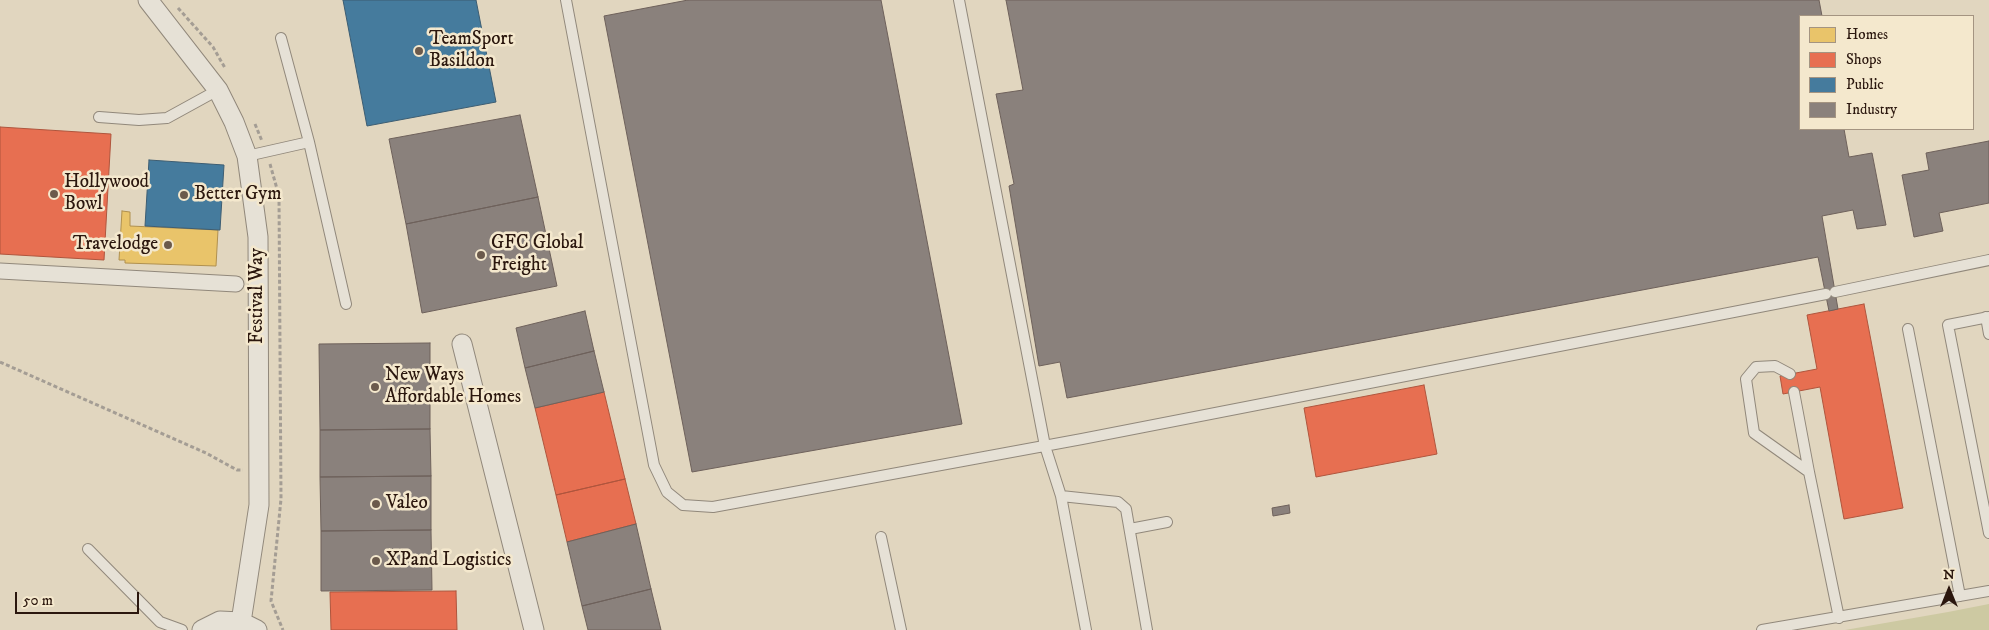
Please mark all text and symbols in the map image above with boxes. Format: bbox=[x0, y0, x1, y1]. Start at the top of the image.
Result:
legend bbox=[1799, 15, 1974, 130]
text: Homes bbox=[1846, 25, 1888, 44]
place label: TeamSport Basildon bbox=[429, 29, 514, 73]
marker: TeamSport Basildon bbox=[413, 45, 425, 57]
text: Shops bbox=[1846, 50, 1882, 69]
text: Public bbox=[1846, 75, 1884, 94]
text: Industry bbox=[1846, 100, 1897, 119]
place label: Hollywood Bowl bbox=[64, 172, 149, 216]
place label: Better Gym bbox=[194, 184, 282, 206]
marker: Hollywood Bowl bbox=[48, 188, 60, 200]
marker: Better Gym bbox=[178, 189, 190, 201]
place label: GFC Global Freight bbox=[491, 233, 583, 277]
place label: Travelodge bbox=[73, 234, 158, 256]
marker: Travelodge bbox=[162, 239, 174, 251]
street label: Festival Way bbox=[247, 248, 269, 344]
marker: GFC Global Freight bbox=[475, 249, 487, 261]
place label: New Ways Affordable Homes bbox=[385, 365, 521, 409]
marker: New Ways Affordable Homes bbox=[369, 381, 381, 393]
place label: Valeo bbox=[386, 493, 428, 515]
marker: Valeo bbox=[370, 498, 382, 510]
place label: XPand Logistics bbox=[386, 550, 511, 572]
marker: XPand Logistics bbox=[370, 555, 382, 567]
north arrow bbox=[1924, 565, 1974, 615]
text: N bbox=[1943, 566, 1955, 584]
scale bar bbox=[18, 582, 141, 614]
text: 50 m bbox=[23, 591, 53, 610]

